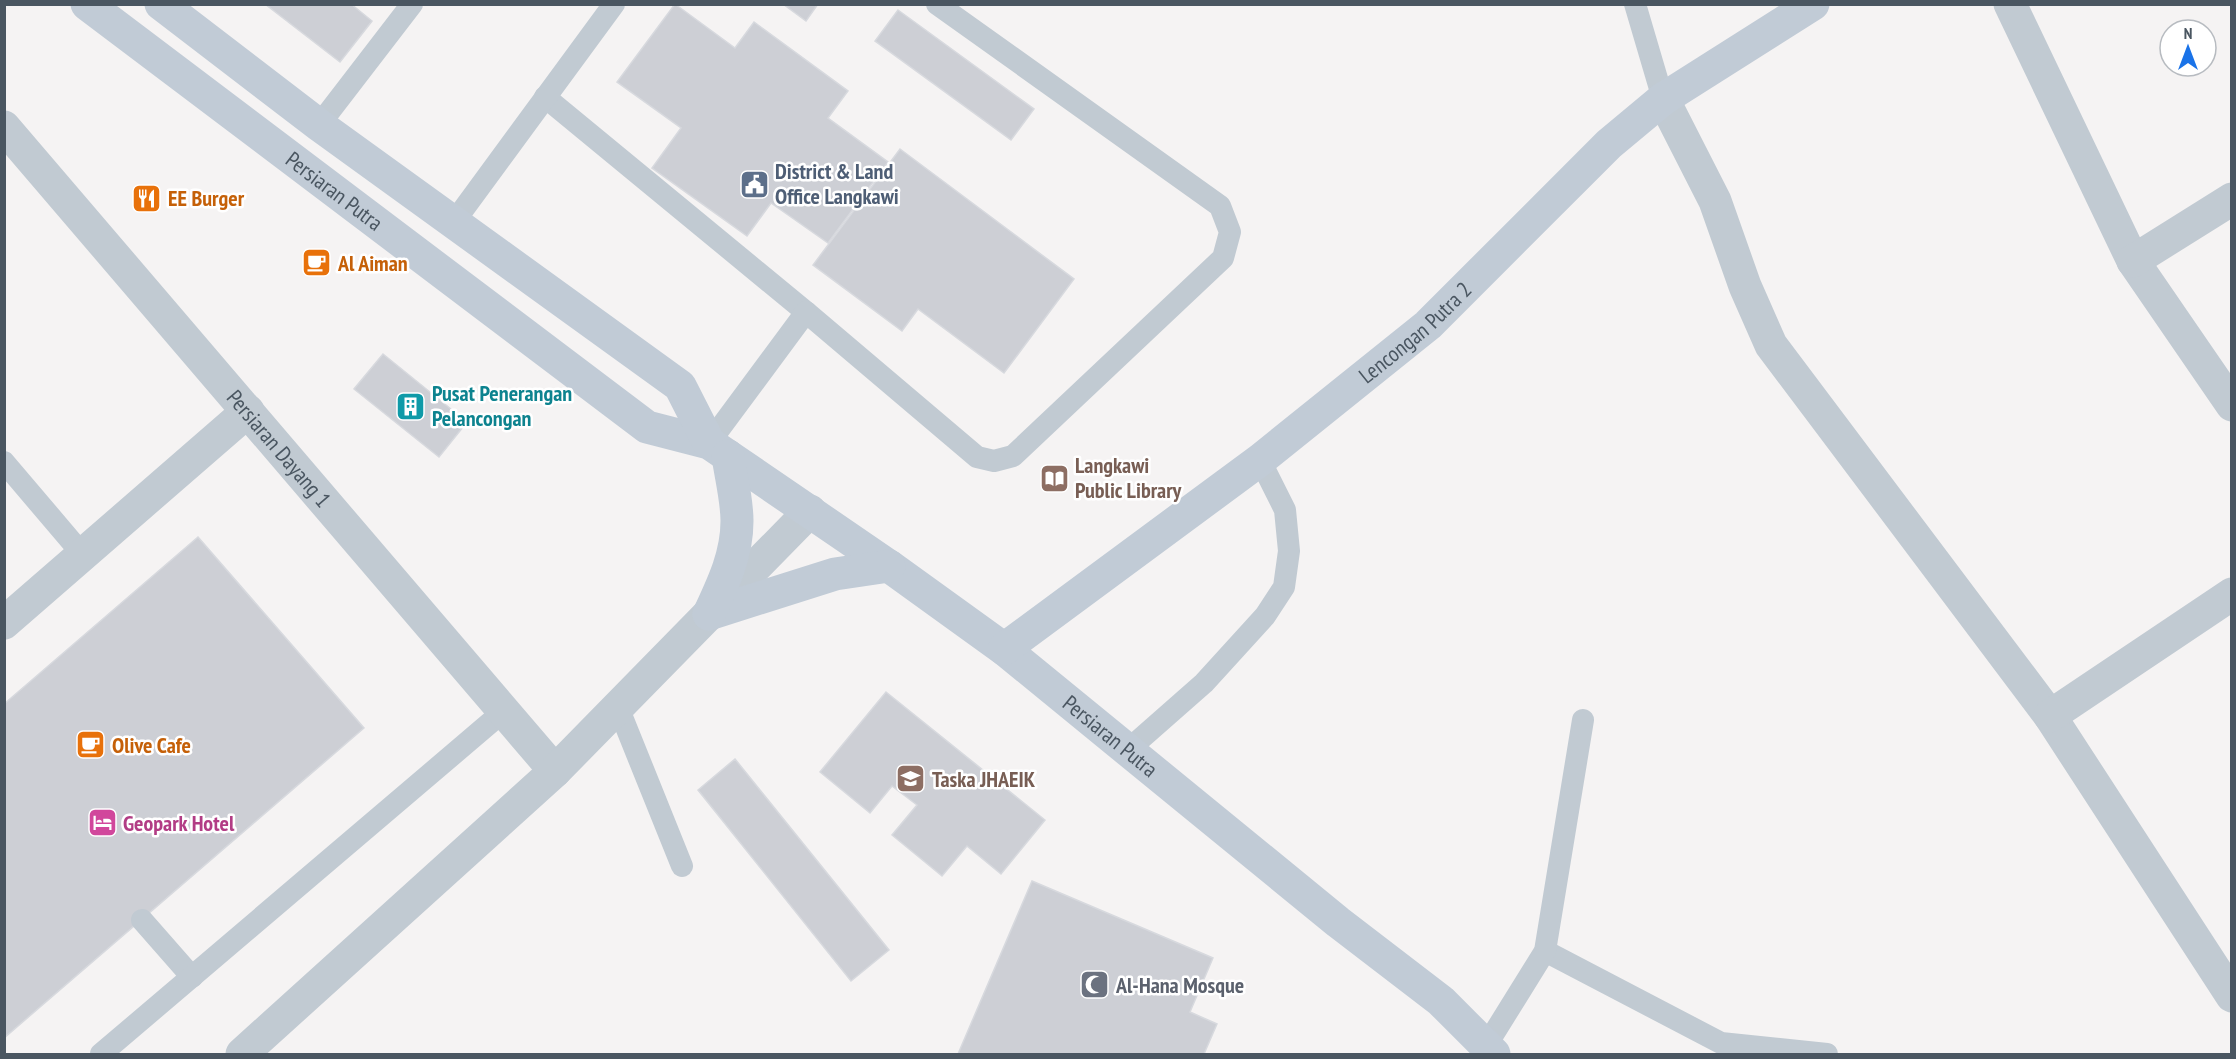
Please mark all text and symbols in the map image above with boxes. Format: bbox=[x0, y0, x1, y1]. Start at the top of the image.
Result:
north arrow bbox=[2158, 18, 2218, 78]
text: N bbox=[2184, 23, 2192, 43]
street label: Persiaran Putra bbox=[280, 145, 388, 237]
place label: District & Land Office Langkawi bbox=[775, 157, 899, 210]
public building icon: District & Land Office Langkawi bbox=[738, 168, 770, 200]
restaurant icon: EE Burger bbox=[131, 182, 163, 214]
place label: EE Burger bbox=[168, 184, 245, 212]
cafe icon: Al Aiman bbox=[301, 247, 333, 279]
place label: Al Aiman bbox=[337, 249, 408, 277]
street label: Lencongan Putra 2 bbox=[1353, 276, 1477, 389]
place label: Pusat Penerangan Pelancongan bbox=[432, 379, 572, 432]
street label: Persiaran Dayang 1 bbox=[221, 384, 337, 513]
building icon: Pusat Penerangan Pelancongan bbox=[395, 390, 427, 422]
place label: Langkawi Public Library bbox=[1075, 451, 1183, 504]
library icon: Langkawi Public Library bbox=[1038, 462, 1070, 494]
street label: Persiaran Putra bbox=[1057, 689, 1163, 783]
cafe icon: Olive Cafe bbox=[75, 729, 107, 761]
place label: Olive Cafe bbox=[112, 731, 191, 759]
school or university icon: Taska JHAEIK bbox=[895, 763, 927, 795]
place label: Taska JHAEIK bbox=[932, 765, 1036, 793]
hotel icon: Geopark Hotel bbox=[86, 807, 118, 839]
place label: Geopark Hotel bbox=[123, 809, 235, 837]
mosque icon: Al-Hana Mosque bbox=[1079, 969, 1111, 1001]
place label: Al-Hana Mosque bbox=[1115, 971, 1244, 999]

